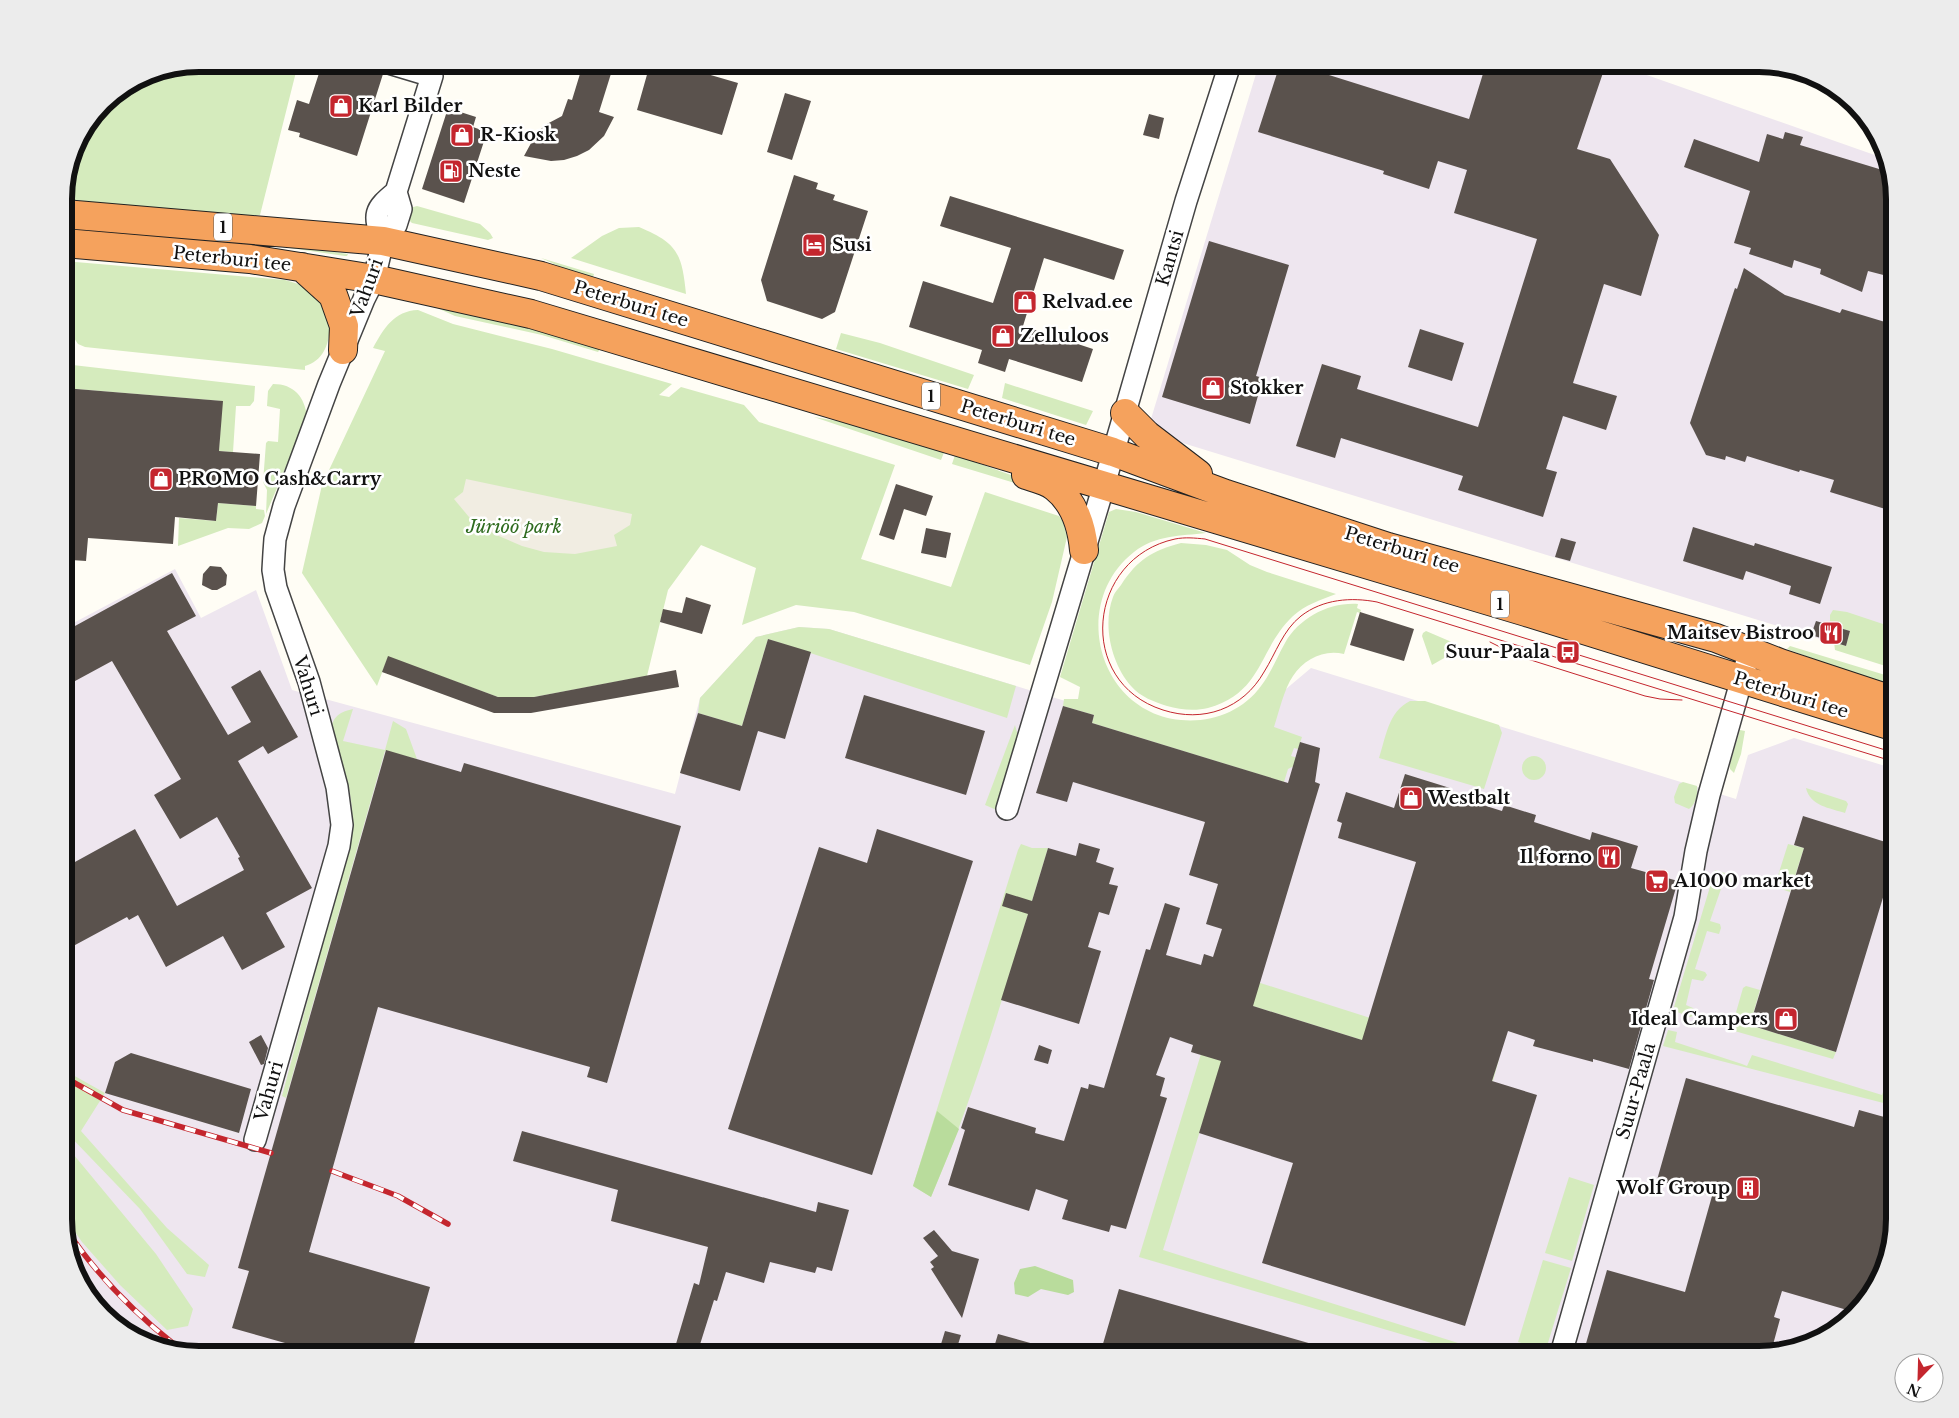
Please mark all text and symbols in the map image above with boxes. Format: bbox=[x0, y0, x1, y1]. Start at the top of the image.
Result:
shop icon: Karl Bilder bbox=[328, 93, 354, 119]
place label: Karl Bilder bbox=[358, 95, 463, 117]
shop icon: R-Kiosk bbox=[449, 122, 475, 148]
place label: R-Kiosk bbox=[480, 124, 557, 146]
fuel station icon: Neste bbox=[438, 158, 464, 184]
place label: Neste bbox=[468, 160, 521, 182]
road number: 1 bbox=[214, 213, 232, 240]
street label: Kantsi bbox=[1151, 227, 1189, 289]
hotel icon: Susi bbox=[801, 232, 827, 258]
place label: Susi bbox=[832, 234, 872, 256]
street label: Peterburi tee bbox=[172, 242, 292, 276]
street label: Vahuri bbox=[346, 255, 388, 322]
street label: Peterburi tee bbox=[571, 276, 691, 332]
shop icon: Relvad.ee bbox=[1012, 289, 1038, 315]
place label: Relvad.ee bbox=[1042, 291, 1133, 313]
shop icon: Zelluloos bbox=[990, 323, 1016, 349]
place label: Zelluloos bbox=[1020, 325, 1109, 347]
shop icon: Stokker bbox=[1200, 375, 1226, 401]
place label: Stokker bbox=[1230, 377, 1304, 399]
road number: 1 bbox=[922, 382, 940, 410]
street label: Peterburi tee bbox=[958, 395, 1078, 451]
shop icon: PROMO Cash&Carry bbox=[148, 466, 174, 492]
place label: PROMO Cash&Carry bbox=[178, 468, 382, 490]
park label: Jüriöö park bbox=[465, 516, 562, 538]
street label: Peterburi tee bbox=[1342, 522, 1462, 578]
road number: 1 bbox=[1491, 590, 1509, 618]
restaurant icon: Maitsev Bistroo bbox=[1818, 620, 1844, 646]
place label: Maitsev Bistroo bbox=[1667, 622, 1814, 644]
bus stop icon: Suur-Paala bbox=[1555, 639, 1581, 665]
place label: Suur-Paala bbox=[1446, 641, 1551, 663]
street label: Vahuri bbox=[288, 652, 328, 719]
street label: Peterburi tee bbox=[1731, 667, 1851, 723]
shop icon: Westbalt bbox=[1398, 785, 1424, 811]
place label: Westbalt bbox=[1427, 787, 1510, 809]
restaurant icon: Il forno bbox=[1596, 844, 1622, 870]
place label: Il forno bbox=[1520, 846, 1592, 868]
supermarket icon: A1000 market bbox=[1644, 868, 1670, 894]
place label: A1000 market bbox=[1673, 870, 1811, 892]
shop icon: Ideal Campers bbox=[1773, 1006, 1799, 1032]
place label: Ideal Campers bbox=[1631, 1008, 1768, 1030]
street label: Suur-Paala bbox=[1612, 1040, 1660, 1142]
street label: Vahuri bbox=[250, 1058, 288, 1125]
building icon: Wolf Group bbox=[1735, 1175, 1761, 1201]
place label: Wolf Group bbox=[1615, 1177, 1730, 1199]
north arrow bbox=[1894, 1353, 1944, 1403]
text: N bbox=[1904, 1379, 1923, 1401]

